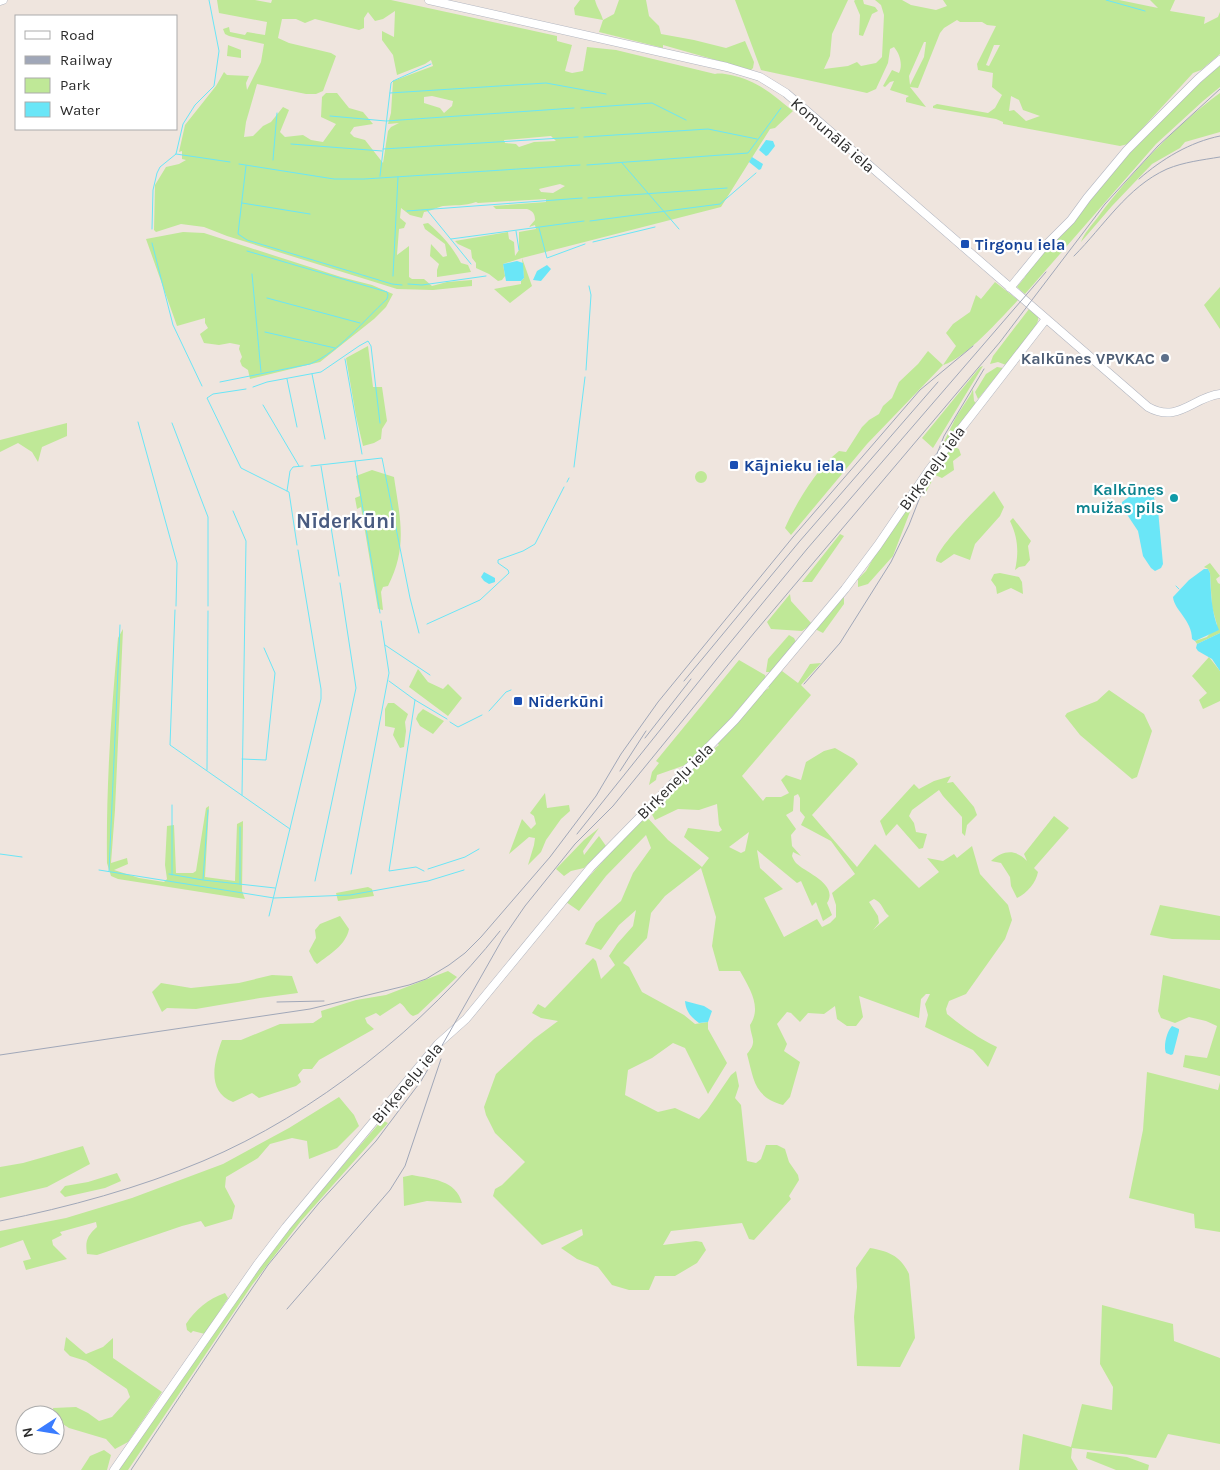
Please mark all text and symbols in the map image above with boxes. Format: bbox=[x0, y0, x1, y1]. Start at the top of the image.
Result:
legend bbox=[15, 15, 178, 130]
text: Road bbox=[60, 26, 95, 44]
text: Railway bbox=[60, 51, 112, 69]
text: Park bbox=[60, 76, 90, 94]
street label: Komunālā iela bbox=[787, 93, 879, 177]
text: Water bbox=[60, 101, 101, 119]
place label: Tirgoņu iela bbox=[975, 235, 1065, 254]
marker: Tirgoņu iela bbox=[959, 238, 971, 250]
place label: Kalkūnes VPVKAC bbox=[1021, 349, 1155, 368]
marker: Kalkūnes VPVKAC bbox=[1159, 352, 1171, 364]
street label: Birķeneļu iela bbox=[895, 422, 969, 514]
place label: Kājnieku iela bbox=[744, 456, 844, 475]
marker: Kājnieku iela bbox=[728, 459, 740, 471]
place label: Kalkūnes muižas pils bbox=[1075, 480, 1164, 517]
marker: Kalkūnes muižas pils bbox=[1168, 492, 1180, 504]
district label: Nīderkūni bbox=[296, 509, 396, 533]
place label: Nīderkūni bbox=[528, 692, 604, 711]
marker: Nīderkūni bbox=[512, 695, 524, 707]
street label: Birķeneļu iela bbox=[633, 739, 717, 823]
street label: Birķeneļu iela bbox=[368, 1039, 446, 1127]
north arrow bbox=[15, 1405, 65, 1455]
text: N bbox=[18, 1426, 37, 1439]

